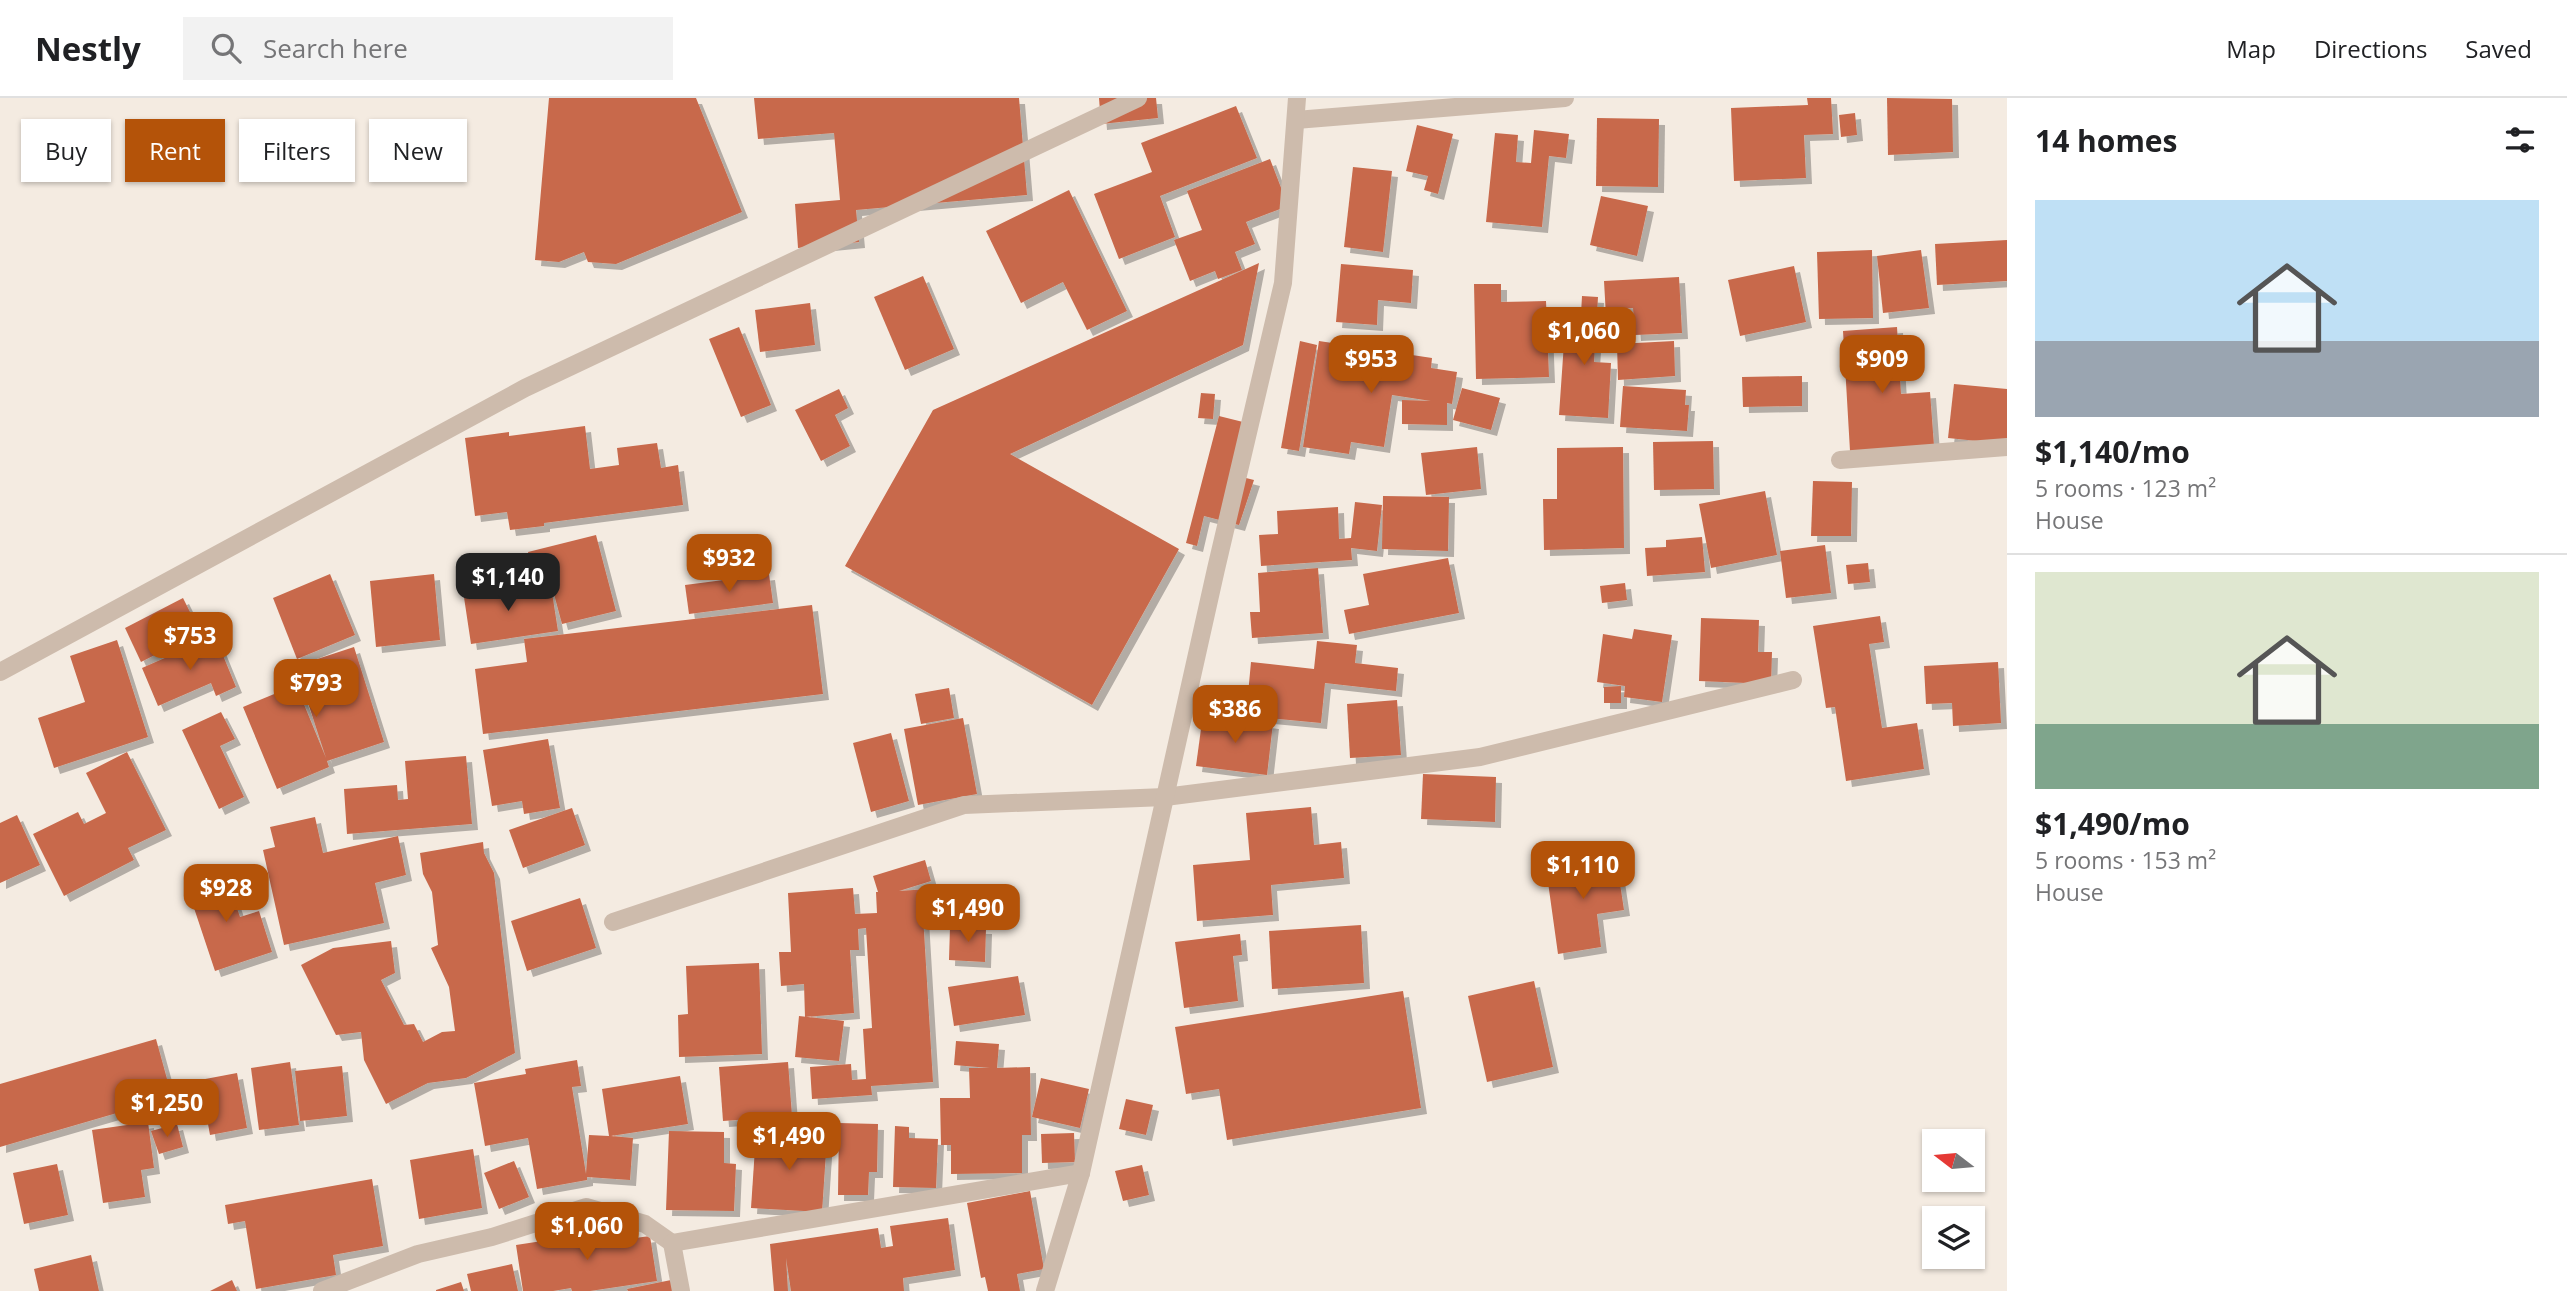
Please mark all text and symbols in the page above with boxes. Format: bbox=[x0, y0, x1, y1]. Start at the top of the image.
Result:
search box bbox=[183, 17, 673, 80]
text: Nestly bbox=[35, 26, 141, 71]
icon: search bbox=[207, 29, 245, 67]
text: Search here bbox=[263, 30, 408, 66]
text: Map bbox=[2226, 32, 2276, 65]
text: Directions bbox=[2314, 32, 2427, 65]
text: Saved bbox=[2465, 32, 2532, 65]
chip: Buy bbox=[21, 119, 111, 182]
chip: Rent bbox=[125, 119, 225, 182]
chip: Filters bbox=[239, 119, 355, 182]
chip: New bbox=[369, 119, 467, 182]
text: 14 homes bbox=[2035, 120, 2178, 161]
icon: filters bbox=[2501, 121, 2539, 159]
icon: home bbox=[2224, 245, 2350, 371]
pin: $1,060 bbox=[1527, 308, 1641, 367]
text: $1,060 bbox=[1548, 314, 1620, 346]
pin: $953 bbox=[1330, 336, 1412, 395]
pin: $909 bbox=[1841, 336, 1923, 395]
text: $953 bbox=[1345, 342, 1397, 374]
text: $909 bbox=[1856, 342, 1908, 374]
text: $1,140/mo bbox=[2035, 431, 2190, 472]
text: 5 rooms · 123 m² bbox=[2035, 472, 2216, 504]
text: House bbox=[2035, 504, 2104, 536]
pin: $932 bbox=[688, 534, 770, 594]
text: $932 bbox=[703, 541, 755, 573]
pin: $1,140 bbox=[451, 554, 565, 613]
text: $1,140 bbox=[472, 560, 544, 592]
pin: $753 bbox=[149, 612, 231, 672]
icon: home bbox=[2224, 617, 2350, 743]
text: $753 bbox=[164, 619, 216, 651]
pin: $793 bbox=[275, 660, 357, 719]
text: $793 bbox=[290, 666, 342, 698]
pin: $386 bbox=[1194, 686, 1276, 745]
text: $386 bbox=[1209, 692, 1261, 724]
text: $1,490/mo bbox=[2035, 803, 2190, 844]
pin: $1,110 bbox=[1526, 842, 1640, 901]
text: 5 rooms · 153 m² bbox=[2035, 844, 2216, 876]
text: $1,110 bbox=[1547, 848, 1619, 880]
pin: $928 bbox=[185, 864, 267, 924]
text: $928 bbox=[200, 871, 252, 903]
text: House bbox=[2035, 876, 2104, 908]
pin: $1,490 bbox=[911, 884, 1025, 944]
text: $1,490 bbox=[932, 891, 1004, 923]
pin: $1,250 bbox=[110, 1080, 224, 1139]
text: $1,250 bbox=[131, 1086, 203, 1118]
pin: $1,490 bbox=[732, 1112, 846, 1172]
text: $1,490 bbox=[753, 1119, 825, 1151]
north arrow bbox=[1922, 1129, 1984, 1192]
map controls bbox=[1922, 1129, 1985, 1269]
pin: $1,060 bbox=[530, 1202, 644, 1262]
button: layers bbox=[1922, 1206, 1985, 1269]
text: $1,060 bbox=[551, 1209, 623, 1241]

